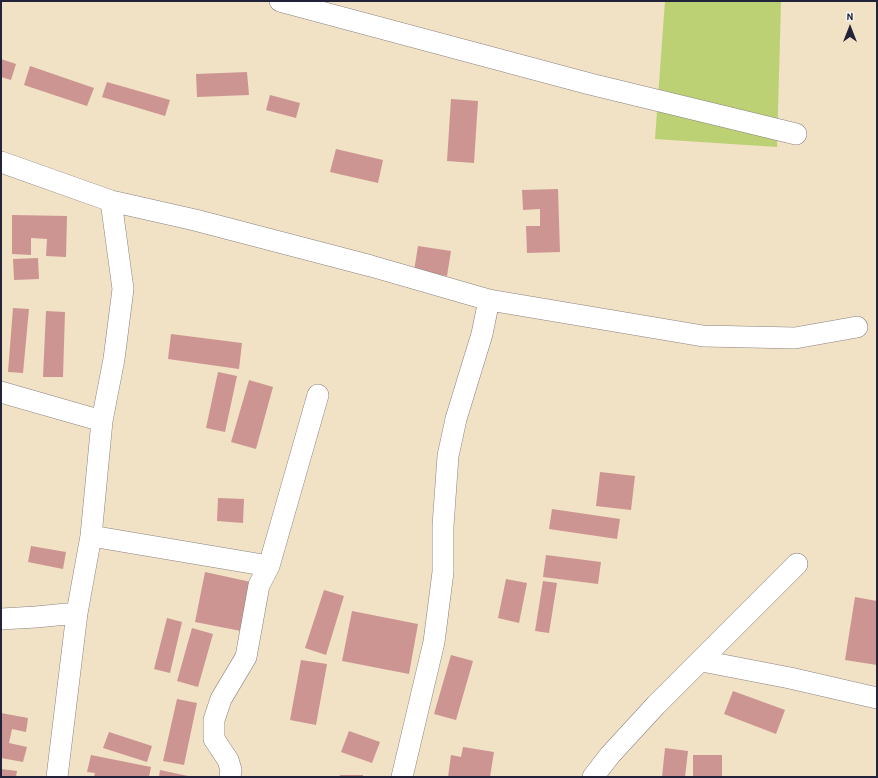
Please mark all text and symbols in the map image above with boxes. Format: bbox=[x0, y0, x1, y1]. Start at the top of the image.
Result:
north arrow bbox=[830, 8, 870, 48]
text: N bbox=[847, 9, 853, 23]

